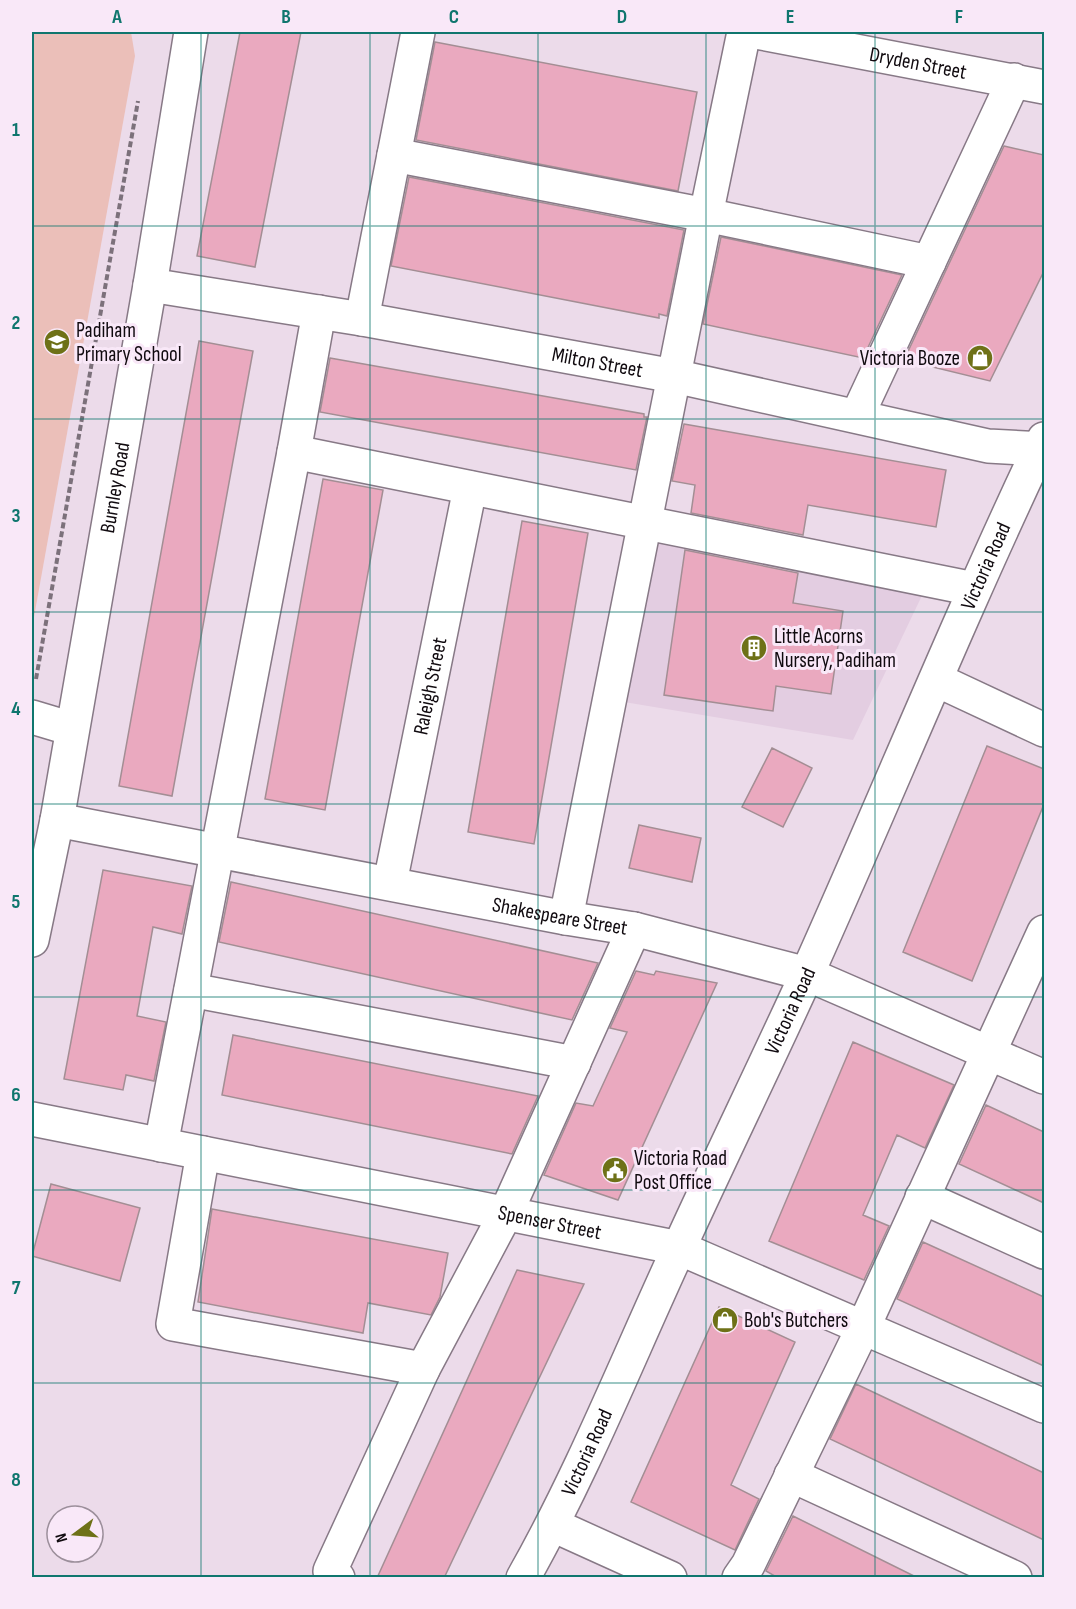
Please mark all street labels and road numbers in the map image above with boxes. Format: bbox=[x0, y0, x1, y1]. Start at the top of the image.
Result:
street label: Dryden Street bbox=[867, 41, 969, 84]
street label: Milton Street bbox=[550, 341, 645, 383]
street label: Burnley Road bbox=[95, 440, 135, 535]
street label: Victoria Road bbox=[955, 518, 1016, 613]
street label: Raleigh Street bbox=[408, 635, 452, 737]
street label: Shakespeare Street bbox=[490, 892, 629, 940]
street label: Victoria Road bbox=[759, 963, 821, 1058]
street label: Spenser Street bbox=[496, 1200, 604, 1245]
street label: Victoria Road bbox=[556, 1405, 618, 1500]

